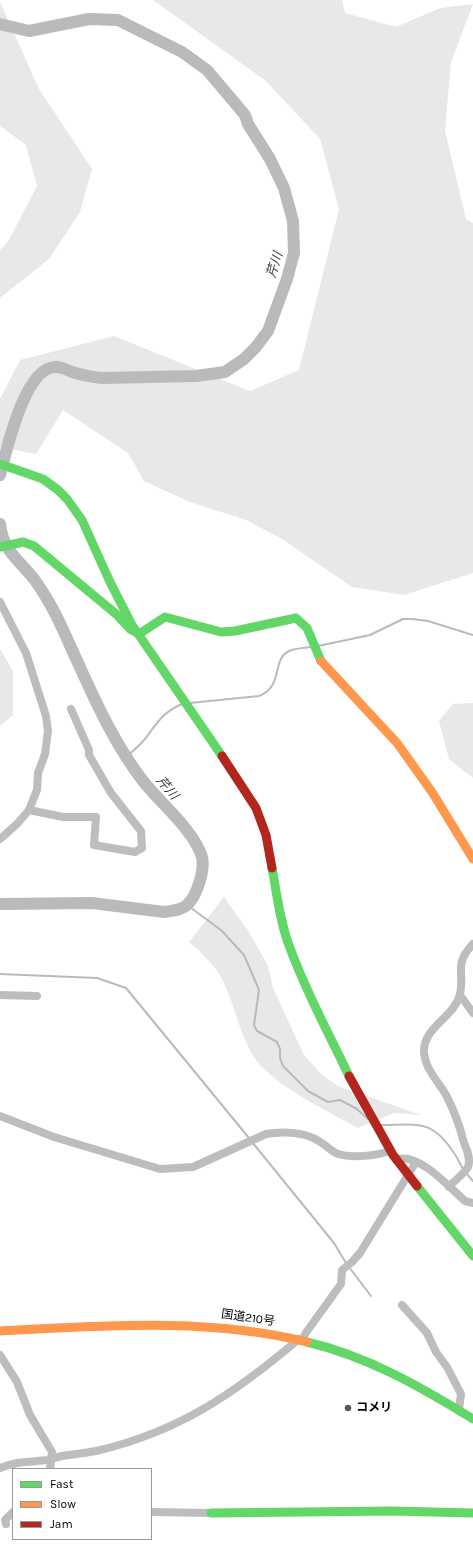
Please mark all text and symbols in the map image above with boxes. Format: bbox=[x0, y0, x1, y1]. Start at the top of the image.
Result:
water label: 芹川 bbox=[264, 250, 286, 280]
water label: 芹川 bbox=[153, 773, 181, 803]
street label: 国道210号 bbox=[220, 1307, 276, 1329]
place label: コメリ bbox=[356, 1401, 392, 1415]
marker: コメリ bbox=[343, 1403, 353, 1413]
legend bbox=[12, 1468, 152, 1540]
text: Fast bbox=[50, 1477, 73, 1491]
text: Slow bbox=[50, 1497, 76, 1511]
text: Jam bbox=[50, 1517, 73, 1531]

